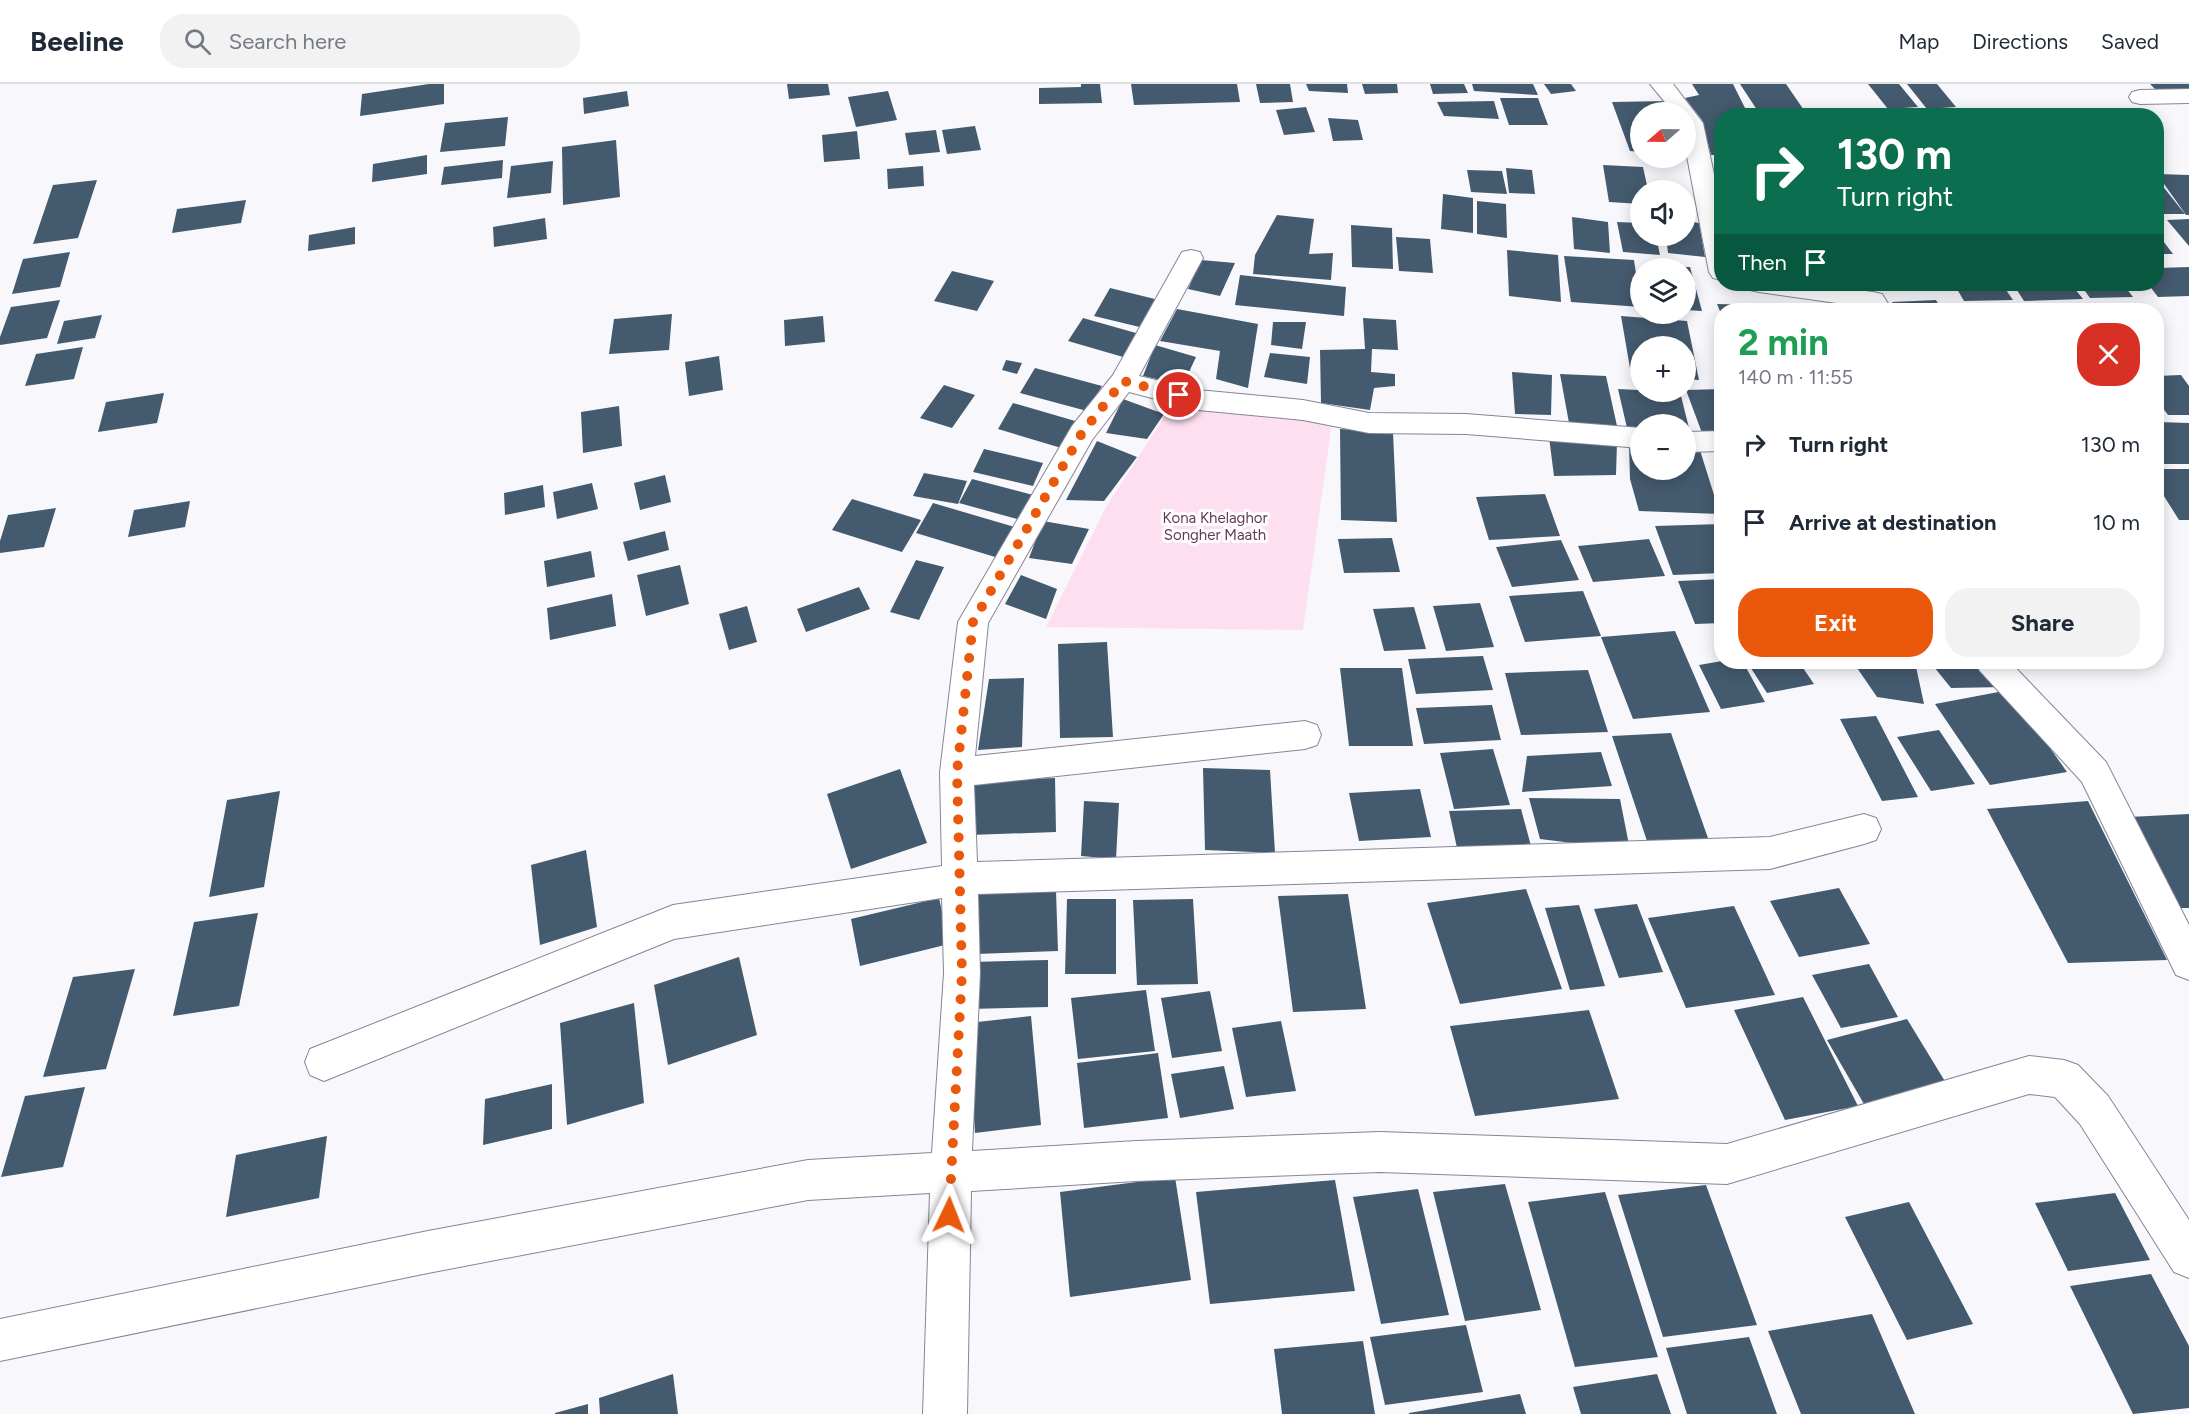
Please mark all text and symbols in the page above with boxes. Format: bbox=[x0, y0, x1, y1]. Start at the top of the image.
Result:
search box bbox=[160, 14, 580, 68]
text: Beeline bbox=[30, 24, 124, 58]
icon: search bbox=[181, 25, 214, 58]
text: Search here bbox=[229, 28, 346, 55]
text: Map bbox=[1898, 29, 1939, 54]
text: Directions bbox=[1972, 29, 2068, 54]
text: Saved bbox=[2101, 29, 2159, 54]
north arrow bbox=[1630, 102, 1696, 168]
map controls bbox=[1630, 102, 1696, 480]
text: 130 m bbox=[1837, 129, 1952, 180]
icon: right bbox=[1738, 132, 1816, 210]
button: sound bbox=[1630, 180, 1696, 246]
text: Turn right bbox=[1837, 180, 1953, 213]
icon: arrive bbox=[1799, 246, 1832, 279]
text: Then bbox=[1738, 249, 1787, 276]
button: layers bbox=[1630, 258, 1696, 324]
text: 2 min bbox=[1738, 321, 1829, 364]
button: close bbox=[2077, 323, 2140, 386]
button: + bbox=[1630, 336, 1696, 402]
text: 140 m · 11:55 bbox=[1738, 365, 1853, 389]
pin bbox=[1153, 369, 1204, 420]
icon: arrive bbox=[1162, 378, 1195, 411]
button: − bbox=[1630, 414, 1696, 480]
icon: right bbox=[1738, 428, 1771, 461]
text: Turn right bbox=[1789, 431, 1888, 458]
text: 130 m bbox=[2081, 431, 2140, 458]
icon: arrive bbox=[1738, 506, 1771, 539]
park label: Kona Khelaghor Songher Maath bbox=[1162, 509, 1268, 544]
text: Arrive at destination bbox=[1789, 509, 1997, 536]
text: 10 m bbox=[2093, 509, 2140, 536]
button: Exit bbox=[1738, 588, 1933, 657]
button: Share bbox=[1945, 588, 2140, 657]
position arrow bbox=[917, 1183, 981, 1247]

